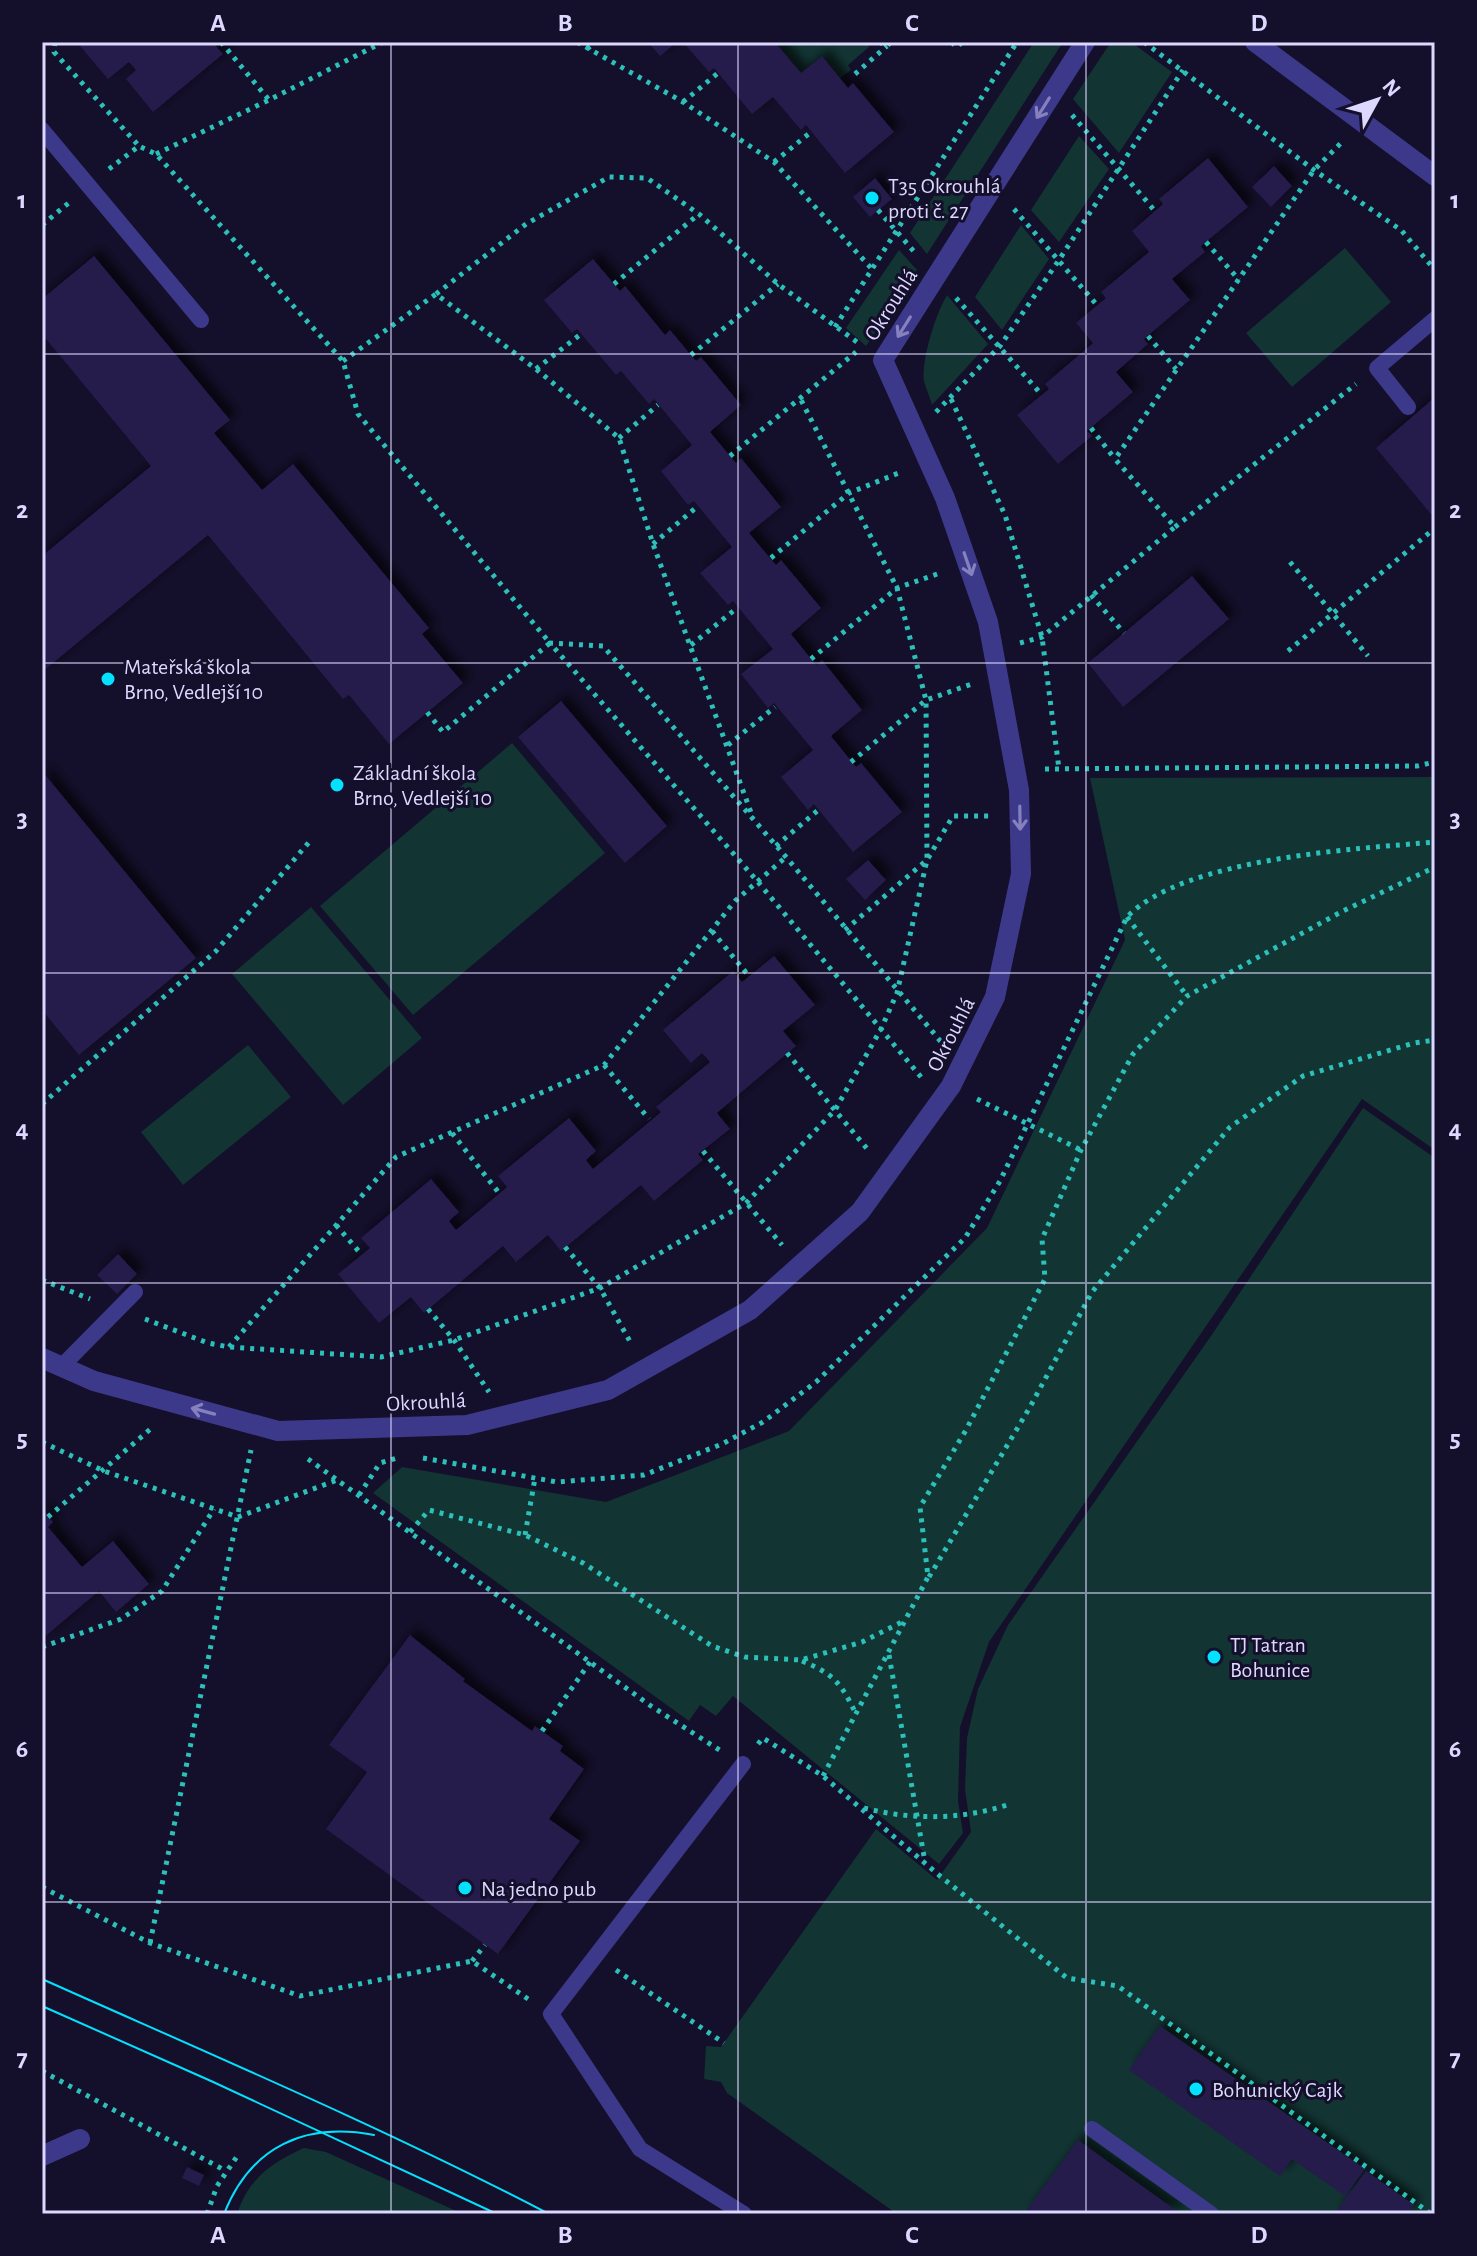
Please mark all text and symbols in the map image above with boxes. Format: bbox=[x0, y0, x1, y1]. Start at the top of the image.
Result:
text: A bbox=[210, 10, 226, 36]
text: B bbox=[557, 10, 573, 36]
text: C bbox=[905, 10, 919, 36]
text: D bbox=[1250, 10, 1268, 36]
north arrow bbox=[1337, 60, 1417, 140]
text: N bbox=[1378, 75, 1405, 101]
one-way arrow bbox=[1035, 96, 1051, 119]
place label: T35 Okrouhlá proti č. 27 bbox=[888, 175, 1001, 222]
text: 1 bbox=[17, 187, 27, 213]
text: 1 bbox=[1450, 187, 1460, 213]
marker: T35 Okrouhlá proti č. 27 bbox=[863, 189, 881, 207]
street label: Okrouhlá bbox=[860, 265, 921, 344]
one-way arrow bbox=[895, 316, 912, 338]
text: 2 bbox=[16, 497, 28, 523]
text: 2 bbox=[1449, 497, 1461, 523]
one-way arrow bbox=[962, 551, 976, 576]
place label: Mateřská škola Brno, Vedlejší 10 bbox=[124, 656, 263, 703]
marker: Mateřská škola Brno, Vedlejší 10 bbox=[99, 670, 117, 688]
place label: Základní škola Brno, Vedlejší 10 bbox=[353, 762, 492, 809]
marker: Základní škola Brno, Vedlejší 10 bbox=[328, 776, 346, 794]
one-way arrow bbox=[1012, 804, 1028, 831]
text: 3 bbox=[16, 806, 28, 832]
text: 3 bbox=[1449, 806, 1461, 832]
street label: Okrouhlá bbox=[923, 994, 979, 1075]
text: 4 bbox=[15, 1116, 29, 1142]
text: 4 bbox=[1448, 1116, 1462, 1142]
street label: Okrouhlá bbox=[385, 1389, 467, 1415]
one-way arrow bbox=[190, 1402, 216, 1417]
text: 5 bbox=[16, 1426, 28, 1452]
text: 5 bbox=[1449, 1426, 1461, 1452]
place label: TJ Tatran Bohunice bbox=[1230, 1634, 1310, 1681]
marker: TJ Tatran Bohunice bbox=[1205, 1648, 1223, 1666]
text: 6 bbox=[16, 1736, 28, 1762]
text: 6 bbox=[1449, 1736, 1461, 1762]
place label: Na jedno pub bbox=[481, 1878, 596, 1900]
marker: Na jedno pub bbox=[456, 1879, 474, 1897]
text: 7 bbox=[16, 2045, 28, 2071]
text: 7 bbox=[1449, 2045, 1461, 2071]
place label: Bohunický Cajk bbox=[1212, 2079, 1343, 2101]
marker: Bohunický Cajk bbox=[1187, 2080, 1205, 2098]
text: A bbox=[210, 2222, 226, 2248]
text: B bbox=[557, 2222, 573, 2248]
text: C bbox=[905, 2222, 919, 2248]
text: D bbox=[1250, 2222, 1268, 2248]

